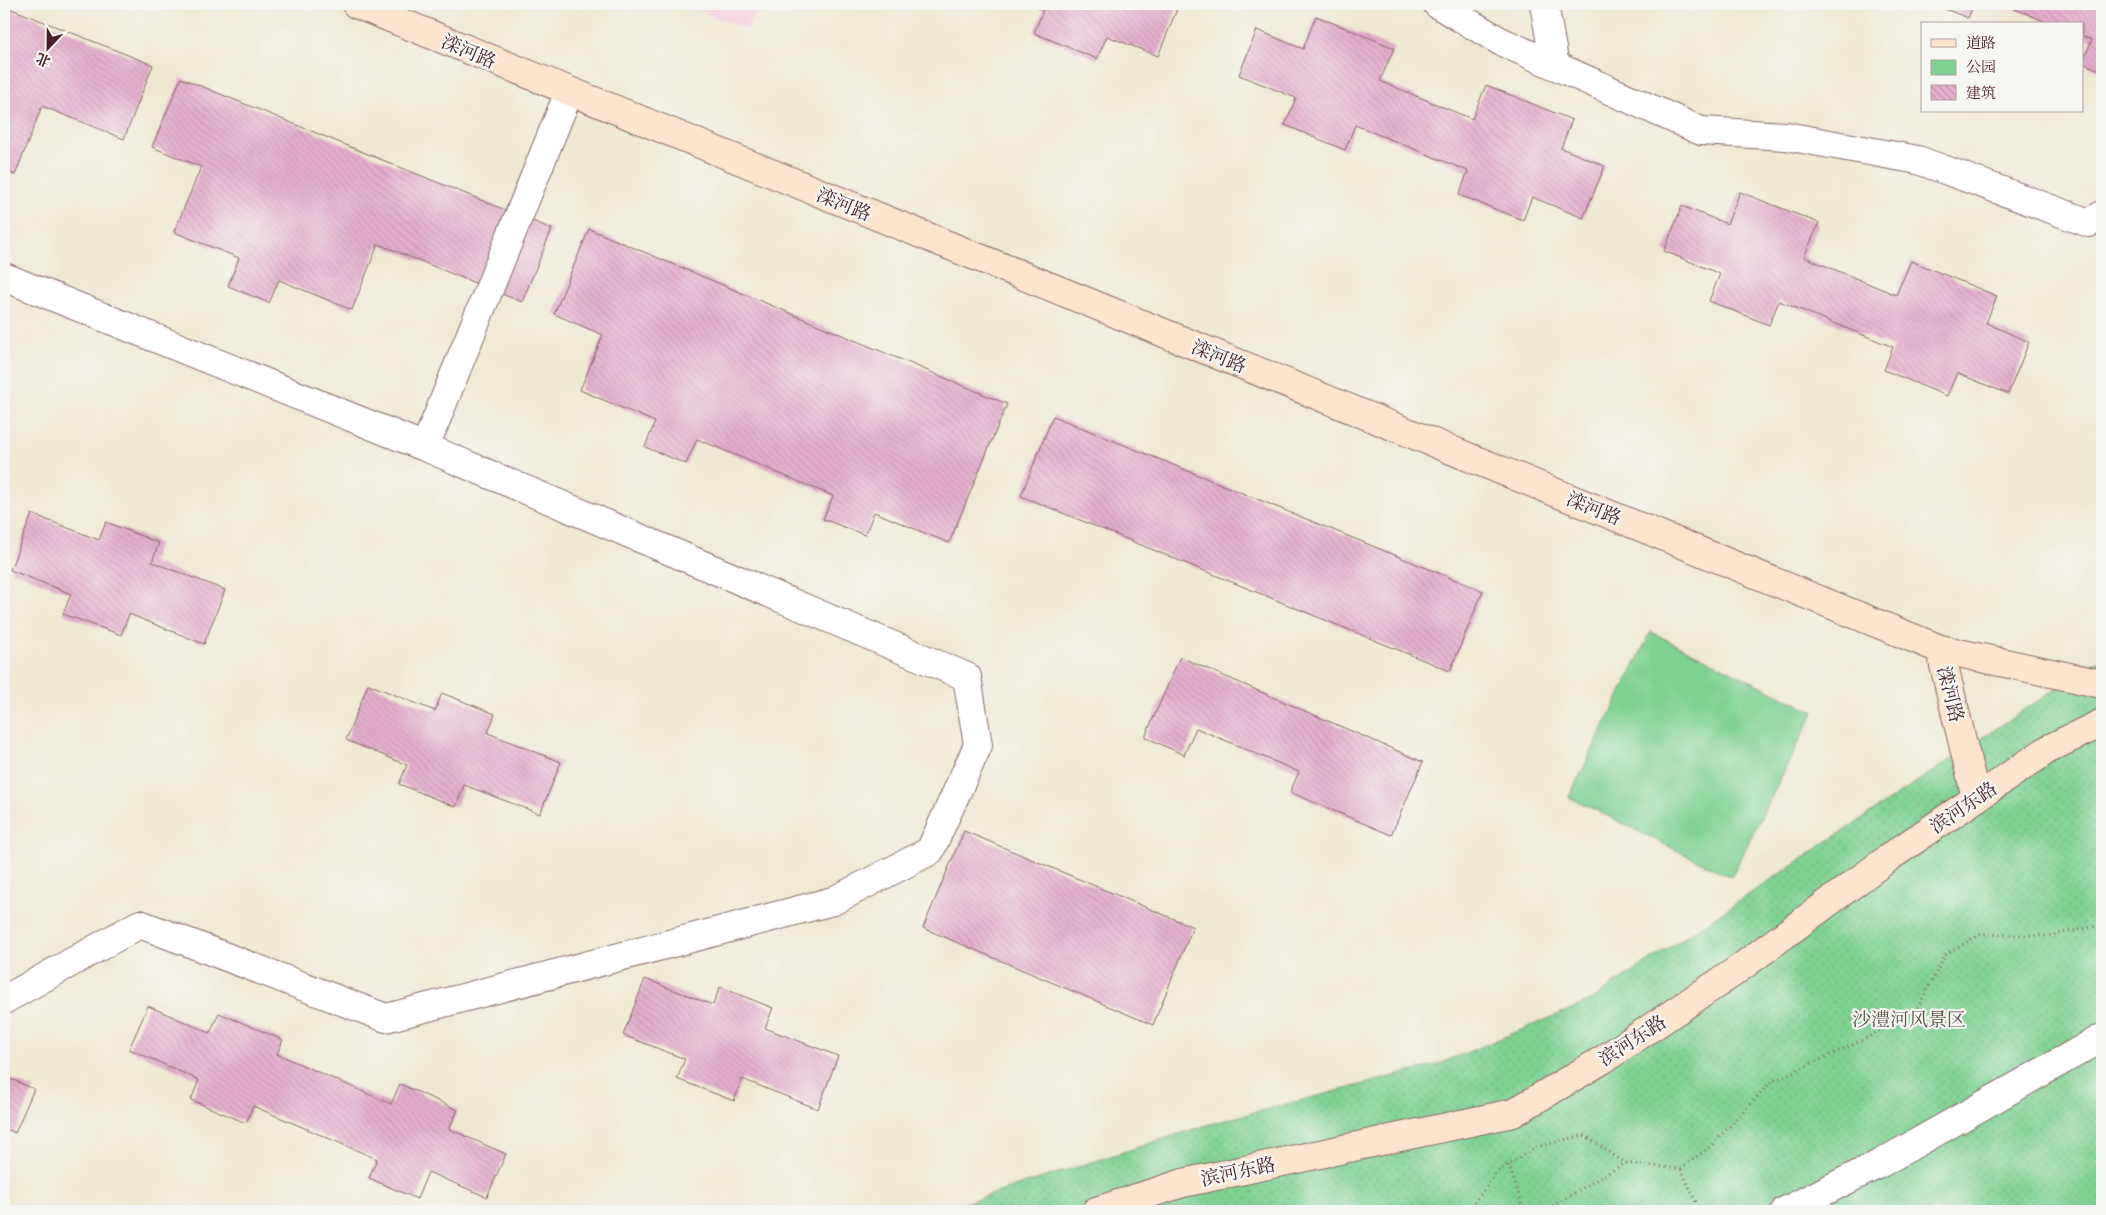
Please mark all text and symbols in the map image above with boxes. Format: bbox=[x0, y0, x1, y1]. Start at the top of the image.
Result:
north arrow bbox=[22, 22, 72, 72]
legend bbox=[1921, 22, 2084, 112]
street label: 滦河路 bbox=[438, 31, 499, 74]
text: 道路 bbox=[1966, 34, 1996, 53]
text: 北 bbox=[34, 48, 53, 70]
text: 公园 bbox=[1966, 58, 1996, 77]
text: 建筑 bbox=[1966, 84, 1996, 103]
street label: 滦河路 bbox=[813, 184, 874, 227]
street label: 滦河路 bbox=[1188, 336, 1249, 379]
street label: 滦河路 bbox=[1563, 488, 1624, 531]
street label: 滦河路 bbox=[1931, 664, 1968, 725]
street label: 滨河东路 bbox=[1926, 777, 2002, 839]
park label: 沙澧河风景区 bbox=[1852, 1009, 1966, 1032]
street label: 滨河东路 bbox=[1595, 1011, 1671, 1072]
street label: 滨河东路 bbox=[1199, 1153, 1278, 1192]

